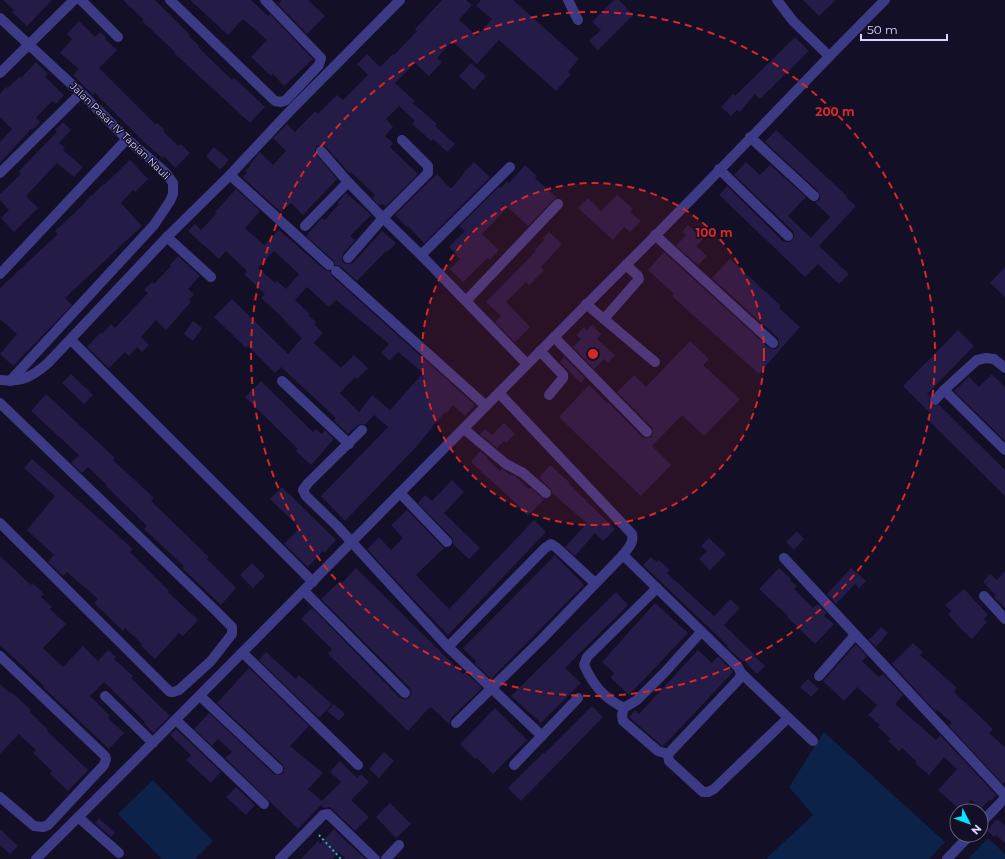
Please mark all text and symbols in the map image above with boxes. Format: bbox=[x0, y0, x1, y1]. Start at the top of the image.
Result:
scale bar bbox=[861, 16, 947, 42]
text: 50 m bbox=[867, 22, 898, 37]
street label: Jalan Pasar IV Tapian Nauli bbox=[67, 79, 173, 182]
text: 200 m bbox=[815, 104, 855, 119]
text: 100 m bbox=[696, 225, 732, 240]
centre of rings bbox=[586, 347, 600, 361]
north arrow bbox=[949, 803, 989, 843]
text: N bbox=[968, 822, 985, 838]

